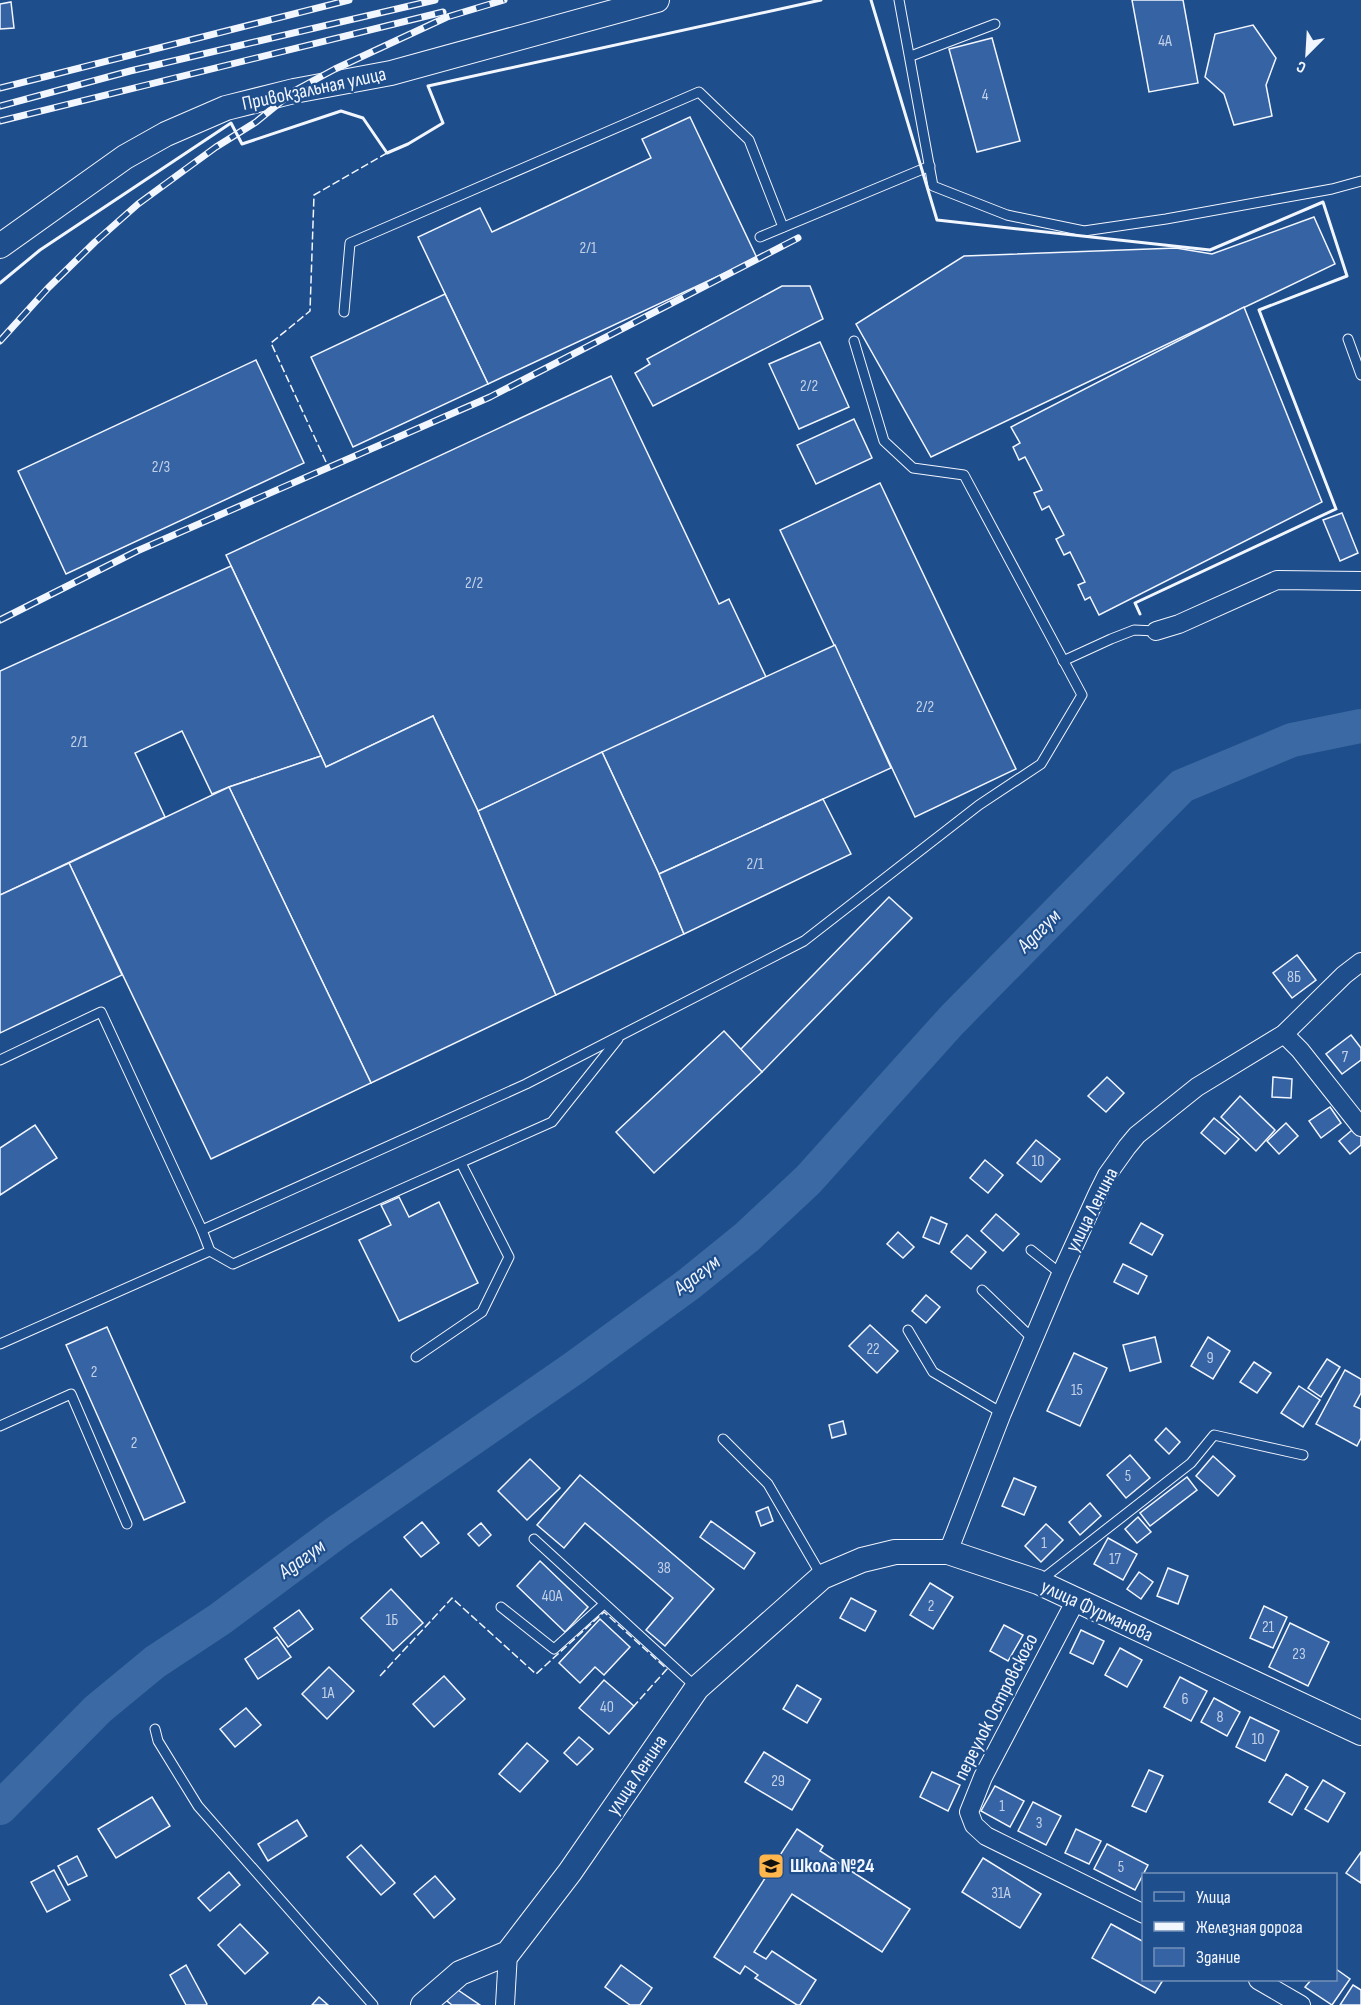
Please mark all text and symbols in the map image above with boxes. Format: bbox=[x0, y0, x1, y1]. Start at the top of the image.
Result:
north arrow bbox=[1277, 24, 1337, 84]
house number: 4А bbox=[1158, 32, 1172, 51]
text: С bbox=[1294, 56, 1309, 77]
street label: Привокзальная улица bbox=[240, 62, 388, 116]
house number: 4 bbox=[982, 86, 989, 105]
house number: 2/1 bbox=[579, 239, 597, 258]
house number: 2/2 bbox=[800, 377, 818, 396]
house number: 2/3 bbox=[152, 458, 170, 477]
house number: 2/2 bbox=[465, 574, 483, 593]
house number: 2/2 bbox=[916, 698, 934, 717]
house number: 2/1 bbox=[70, 733, 88, 752]
house number: 2/1 bbox=[746, 855, 764, 874]
water label: Адагум bbox=[1011, 904, 1066, 959]
house number: 8Б bbox=[1287, 968, 1301, 987]
house number: 7 bbox=[1342, 1048, 1349, 1067]
house number: 10 bbox=[1032, 1152, 1044, 1171]
street label: улица Ленина bbox=[1060, 1164, 1124, 1256]
water label: Адагум bbox=[668, 1249, 725, 1301]
house number: 22 bbox=[866, 1340, 880, 1359]
house number: 9 bbox=[1206, 1349, 1214, 1368]
house number: 2 bbox=[91, 1363, 97, 1382]
house number: 15 bbox=[1071, 1381, 1083, 1400]
house number: 2 bbox=[131, 1434, 137, 1453]
house number: 5 bbox=[1125, 1467, 1131, 1486]
water label: Адагум bbox=[273, 1534, 330, 1585]
house number: 1 bbox=[1041, 1534, 1047, 1553]
house number: 17 bbox=[1109, 1550, 1122, 1569]
house number: 38 bbox=[657, 1559, 671, 1578]
street label: улица Фурманова bbox=[1037, 1575, 1157, 1647]
house number: 40А bbox=[542, 1587, 562, 1606]
house number: 2 bbox=[928, 1597, 934, 1616]
house number: 1Б bbox=[386, 1611, 398, 1630]
house number: 21 bbox=[1262, 1618, 1275, 1637]
street label: переулок Островского bbox=[949, 1630, 1043, 1784]
house number: 23 bbox=[1292, 1645, 1306, 1664]
house number: 1А bbox=[322, 1684, 334, 1703]
house number: 6 bbox=[1181, 1690, 1189, 1709]
house number: 40 bbox=[600, 1698, 614, 1717]
house number: 8 bbox=[1216, 1708, 1224, 1727]
street label: улица Ленина bbox=[601, 1730, 673, 1820]
house number: 10 bbox=[1252, 1730, 1264, 1749]
house number: 29 bbox=[771, 1772, 785, 1791]
house number: 1 bbox=[999, 1797, 1005, 1816]
house number: 3 bbox=[1036, 1814, 1042, 1833]
school or university icon: Школа №24 bbox=[756, 1851, 786, 1881]
place label: Школа №24 bbox=[790, 1854, 874, 1878]
house number: 5 bbox=[1118, 1858, 1124, 1877]
legend bbox=[1142, 1873, 1337, 1981]
house number: 31А bbox=[991, 1884, 1011, 1903]
text: Улица bbox=[1196, 1887, 1231, 1908]
text: Железная дорога bbox=[1196, 1917, 1303, 1938]
text: Здание bbox=[1196, 1947, 1241, 1968]

